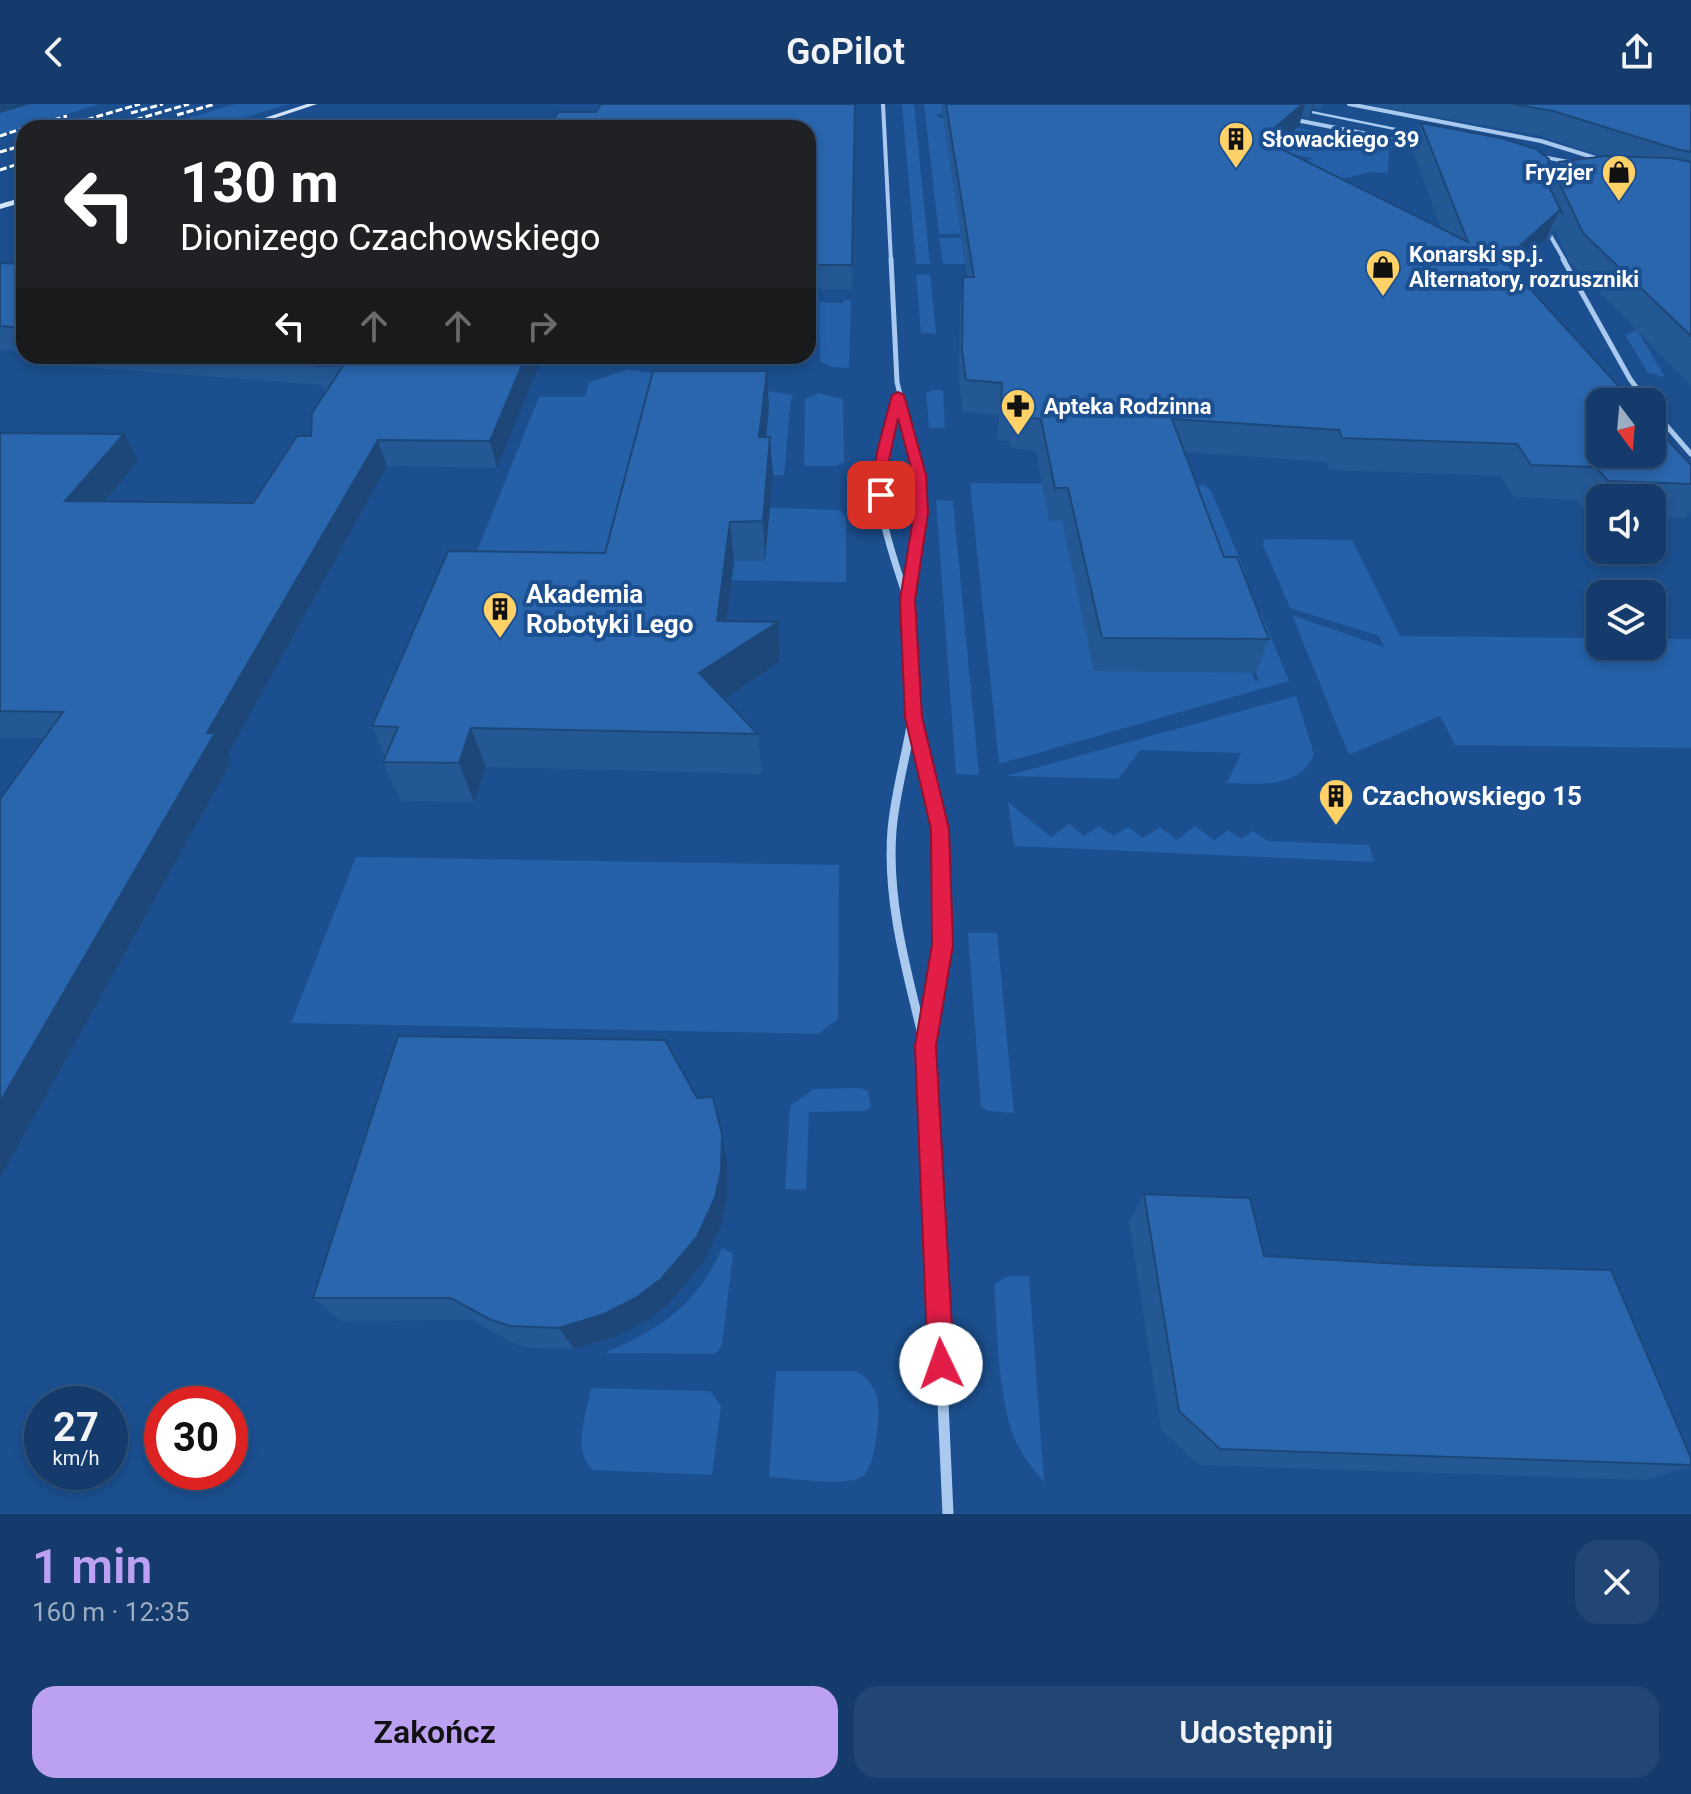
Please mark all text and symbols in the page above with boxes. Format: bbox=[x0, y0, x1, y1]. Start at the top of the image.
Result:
icon: back bbox=[32, 30, 76, 74]
icon: share bbox=[1615, 30, 1659, 74]
text: GoPilot bbox=[786, 31, 905, 73]
building icon: Słowackiego 39 bbox=[1217, 120, 1255, 170]
place label: Słowackiego 39 bbox=[1262, 127, 1419, 152]
text: 130 m bbox=[180, 150, 339, 216]
icon: left bbox=[48, 152, 152, 256]
shop icon: Fryzjer bbox=[1600, 153, 1638, 203]
place label: Fryzjer bbox=[1525, 160, 1593, 185]
text: Dionizego Czachowskiego bbox=[180, 217, 600, 259]
place label: Konarski sp.j. Alternatory, rozruszniki bbox=[1409, 242, 1639, 292]
shop icon: Konarski sp.j. Alternatory, rozruszniki bbox=[1364, 248, 1402, 298]
icon: left bbox=[268, 304, 312, 348]
icon: ahead bbox=[352, 304, 396, 348]
icon: ahead bbox=[436, 304, 480, 348]
icon: right bbox=[520, 304, 564, 348]
pharmacy icon: Apteka Rodzinna bbox=[999, 387, 1037, 437]
north arrow bbox=[1586, 388, 1666, 468]
map controls bbox=[1586, 388, 1666, 660]
place label: Apteka Rodzinna bbox=[1044, 394, 1212, 419]
pin bbox=[847, 461, 915, 529]
icon: arrive bbox=[859, 473, 903, 517]
button: sound bbox=[1586, 484, 1666, 564]
place label: Akademia Robotyki Lego bbox=[526, 579, 693, 639]
button: layers bbox=[1586, 580, 1666, 660]
building icon: Akademia Robotyki Lego bbox=[481, 590, 519, 640]
building icon: Czachowskiego 15 bbox=[1317, 777, 1355, 827]
place label: Czachowskiego 15 bbox=[1362, 781, 1582, 811]
position arrow bbox=[899, 1322, 983, 1406]
speed limit sign: 30 bbox=[144, 1386, 248, 1490]
text: 27 bbox=[53, 1404, 99, 1451]
text: km/h bbox=[53, 1446, 99, 1470]
text: 1 min bbox=[32, 1538, 152, 1595]
button: close bbox=[1575, 1540, 1659, 1624]
text: 160 m · 12:35 bbox=[32, 1597, 190, 1627]
button: Zakończ bbox=[32, 1686, 838, 1778]
button: Udostępnij bbox=[854, 1686, 1659, 1778]

